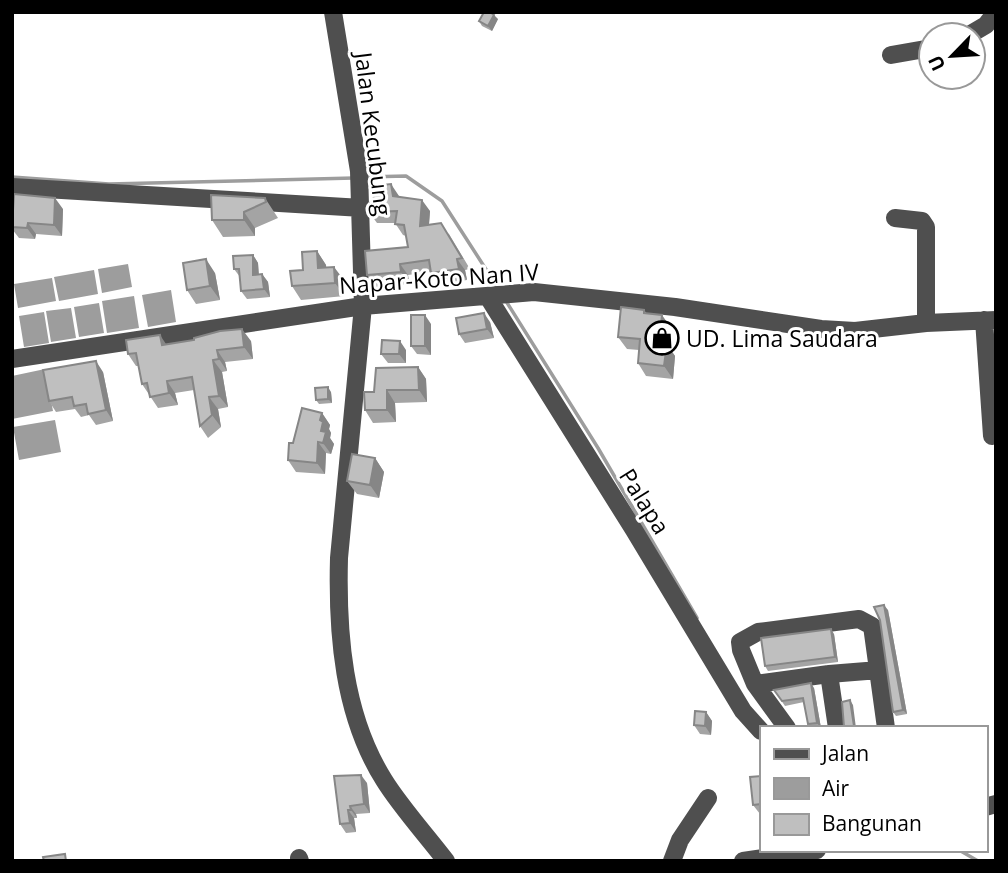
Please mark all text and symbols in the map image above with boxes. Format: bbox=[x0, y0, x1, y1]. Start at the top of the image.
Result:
north arrow bbox=[917, 21, 987, 91]
street label: Jalan Kecubung bbox=[348, 48, 400, 218]
text: U bbox=[922, 51, 951, 75]
street label: Napar-Koto Nan IV bbox=[338, 255, 540, 301]
shop icon: UD. Lima Saudara bbox=[643, 319, 681, 357]
place label: UD. Lima Saudara bbox=[686, 322, 878, 354]
street label: Palapa bbox=[612, 462, 678, 540]
legend bbox=[760, 726, 987, 852]
text: Jalan bbox=[820, 739, 869, 767]
text: Air bbox=[822, 774, 850, 802]
text: Bangunan bbox=[822, 809, 922, 837]

